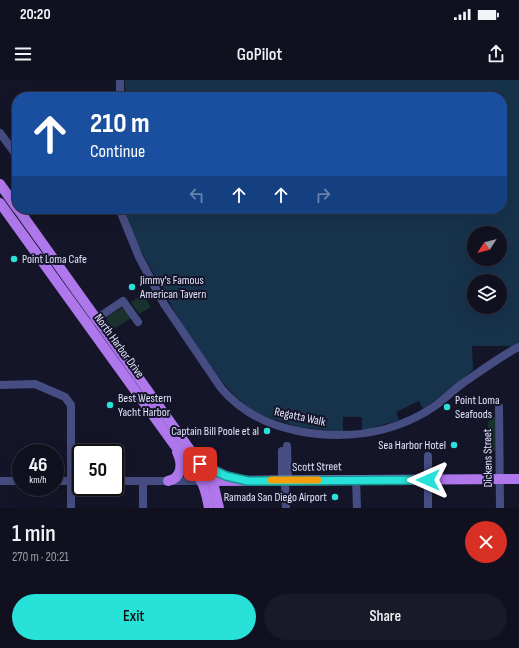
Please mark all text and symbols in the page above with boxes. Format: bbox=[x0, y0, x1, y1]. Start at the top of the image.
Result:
text: 20:20 bbox=[20, 5, 51, 24]
icon: menu bbox=[12, 43, 34, 65]
icon: share bbox=[485, 43, 507, 65]
text: GoPilot bbox=[237, 44, 282, 65]
text: 210 m bbox=[90, 107, 150, 140]
icon: ahead bbox=[24, 108, 76, 160]
text: Continue bbox=[90, 141, 145, 162]
icon: left bbox=[186, 184, 208, 206]
icon: ahead bbox=[228, 184, 250, 206]
icon: ahead bbox=[270, 184, 292, 206]
icon: right bbox=[312, 184, 334, 206]
north arrow bbox=[467, 226, 507, 266]
map controls bbox=[467, 226, 507, 314]
place label: Point Loma Cafe bbox=[22, 252, 87, 267]
marker: Point Loma Cafe bbox=[9, 254, 19, 264]
place label: Jimmy's Famous American Tavern bbox=[139, 273, 206, 302]
button: layers bbox=[467, 274, 507, 314]
marker: Jimmy's Famous American Tavern bbox=[127, 282, 137, 292]
street label: North Harbor Drive bbox=[91, 311, 147, 381]
place label: Best Western Yacht Harbor bbox=[118, 391, 172, 420]
place label: Point Loma Seafoods bbox=[455, 393, 500, 422]
marker: Best Western Yacht Harbor bbox=[105, 400, 115, 410]
marker: Point Loma Seafoods bbox=[442, 402, 452, 412]
street label: Regatta Walk bbox=[273, 404, 327, 430]
place label: Captain Bill Poole et al bbox=[171, 424, 259, 439]
marker: Captain Bill Poole et al bbox=[262, 426, 272, 436]
street label: Dickens Street bbox=[480, 428, 496, 488]
place label: Sea Harbor Hotel bbox=[378, 438, 446, 453]
marker: Sea Harbor Hotel bbox=[449, 440, 459, 450]
speed limit sign: 50 bbox=[72, 444, 124, 496]
pin bbox=[183, 447, 217, 481]
text: 46 bbox=[29, 453, 47, 477]
icon: arrive bbox=[189, 453, 211, 475]
street label: Scott Street bbox=[292, 459, 342, 475]
position arrow bbox=[407, 459, 449, 501]
text: km/h bbox=[29, 474, 47, 486]
place label: Ramada San Diego Airport bbox=[224, 490, 327, 505]
marker: Ramada San Diego Airport bbox=[330, 492, 340, 502]
text: 1 min bbox=[12, 519, 56, 548]
button: close bbox=[465, 521, 507, 563]
text: 270 m · 20:21 bbox=[12, 549, 69, 565]
button: Exit bbox=[12, 594, 256, 640]
button: Share bbox=[264, 594, 507, 640]

